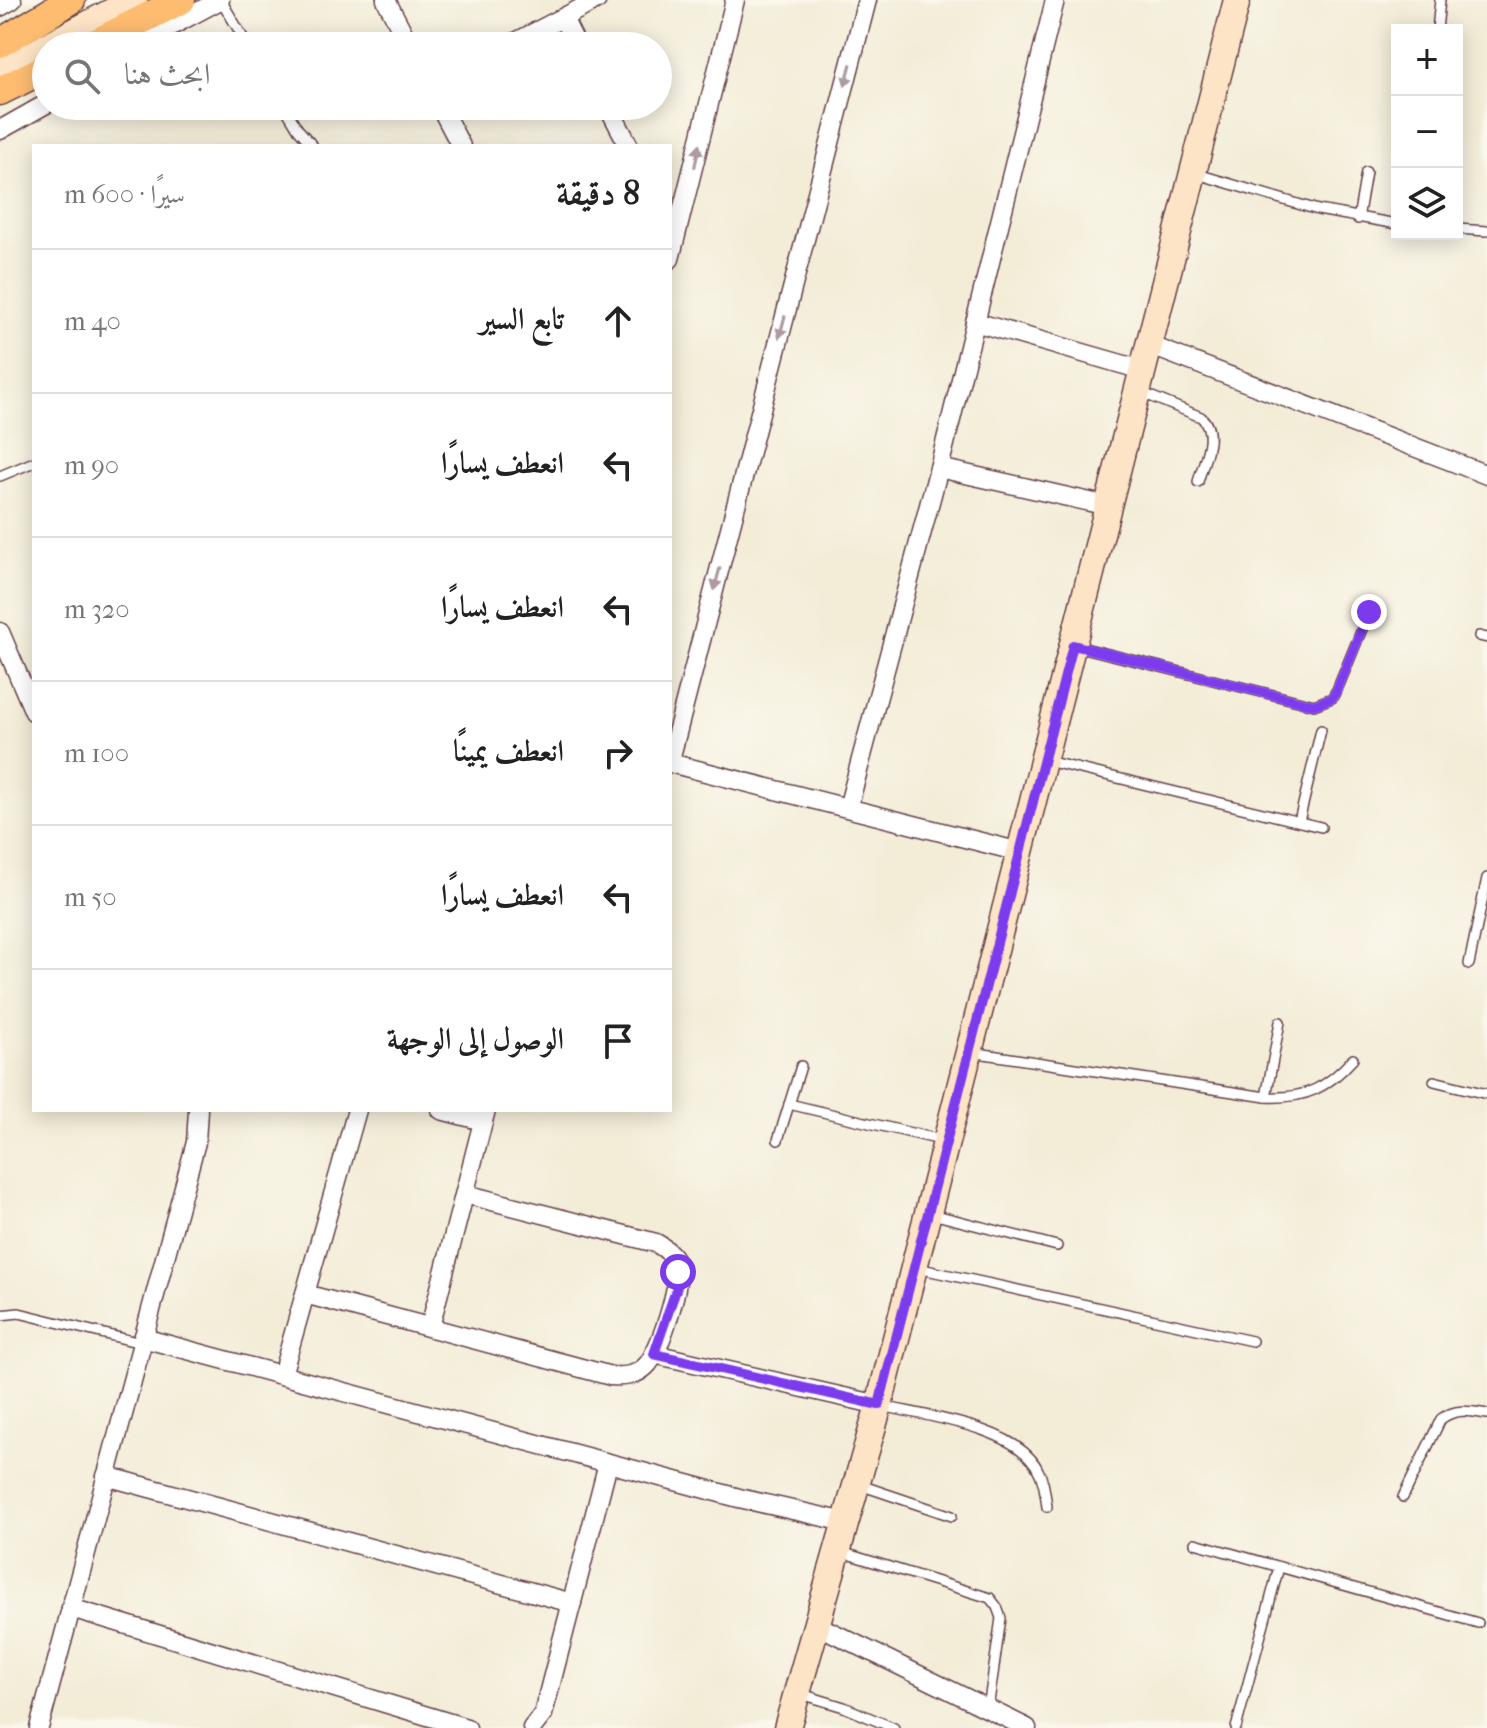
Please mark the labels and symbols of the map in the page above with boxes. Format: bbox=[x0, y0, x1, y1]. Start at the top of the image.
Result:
one-way arrow bbox=[841, 63, 853, 88]
one-way arrow bbox=[691, 144, 704, 169]
one-way arrow bbox=[776, 315, 788, 340]
one-way arrow bbox=[711, 566, 723, 591]
route end bbox=[1351, 594, 1387, 630]
route start bbox=[660, 1254, 696, 1290]

